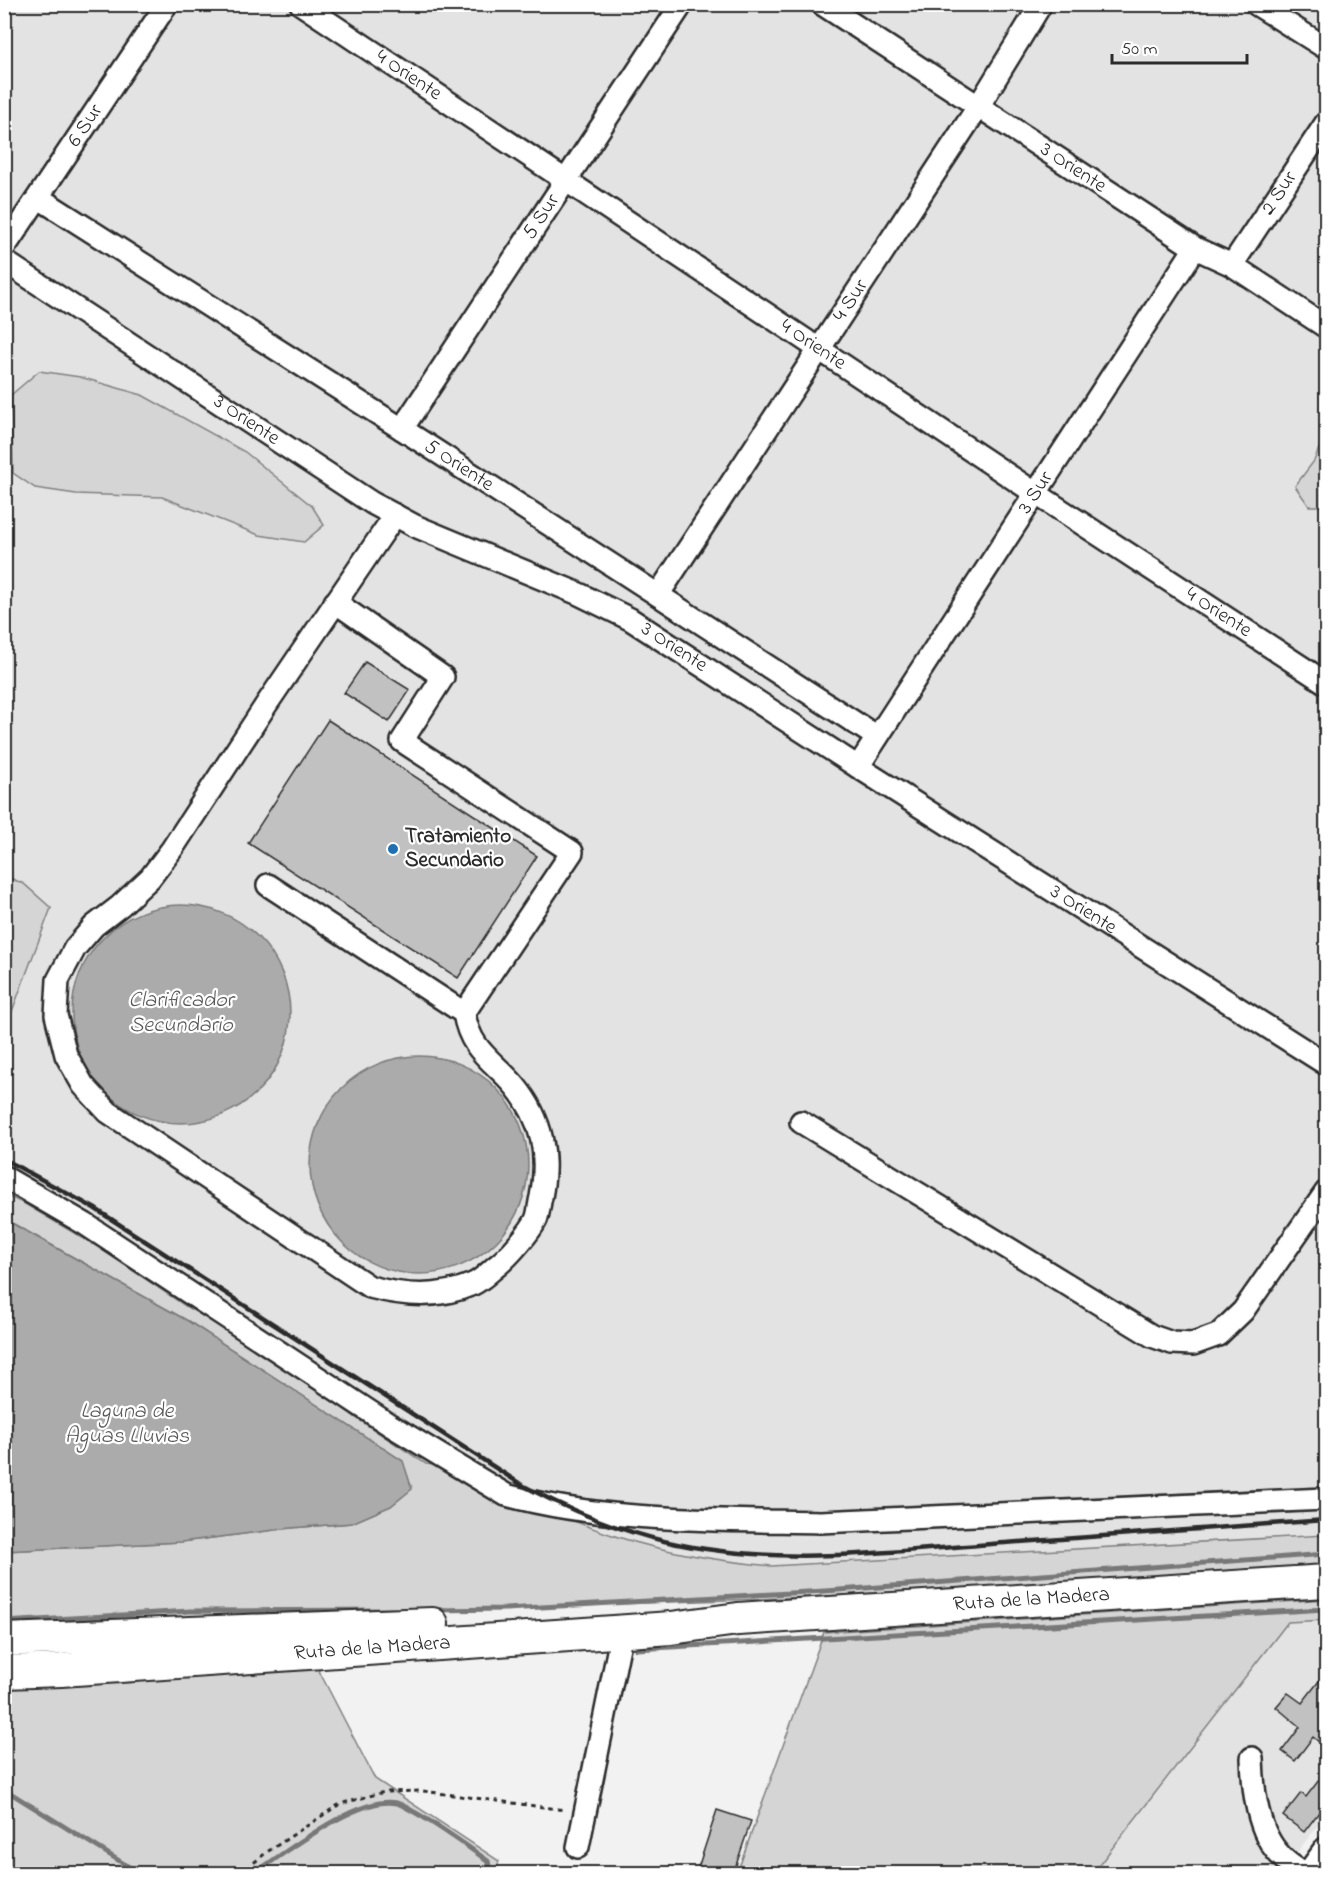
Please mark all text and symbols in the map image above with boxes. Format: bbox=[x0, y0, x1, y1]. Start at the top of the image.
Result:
scale bar bbox=[1112, 27, 1247, 65]
text: 50 m bbox=[1121, 37, 1158, 63]
street label: 4 Oriente bbox=[369, 42, 448, 109]
street label: 6 Sur bbox=[60, 98, 111, 153]
street label: 3 Oriente bbox=[1034, 135, 1113, 201]
street label: 2 Sur bbox=[1254, 165, 1305, 221]
street label: 5 Sur bbox=[516, 188, 568, 246]
street label: 4 Sur bbox=[826, 273, 876, 328]
street label: 4 Oriente bbox=[774, 312, 853, 378]
street label: 3 Oriente bbox=[207, 387, 286, 454]
street label: 5 Oriente bbox=[418, 432, 500, 500]
street label: 3 Sur bbox=[1011, 465, 1061, 520]
street label: 4 Oriente bbox=[1179, 580, 1258, 646]
street label: 3 Oriente bbox=[635, 615, 714, 681]
place label: Tratamiento Secundario bbox=[405, 822, 511, 876]
marker: Tratamiento Secundario bbox=[386, 842, 400, 856]
street label: 3 Oriente bbox=[1044, 877, 1123, 943]
water label: Clarificador Secundario bbox=[129, 985, 237, 1042]
water label: Laguna de Aguas Lluvias bbox=[65, 1396, 190, 1453]
street label: Ruta de la Madera bbox=[952, 1580, 1111, 1620]
street label: Ruta de la Madera bbox=[293, 1628, 452, 1669]

